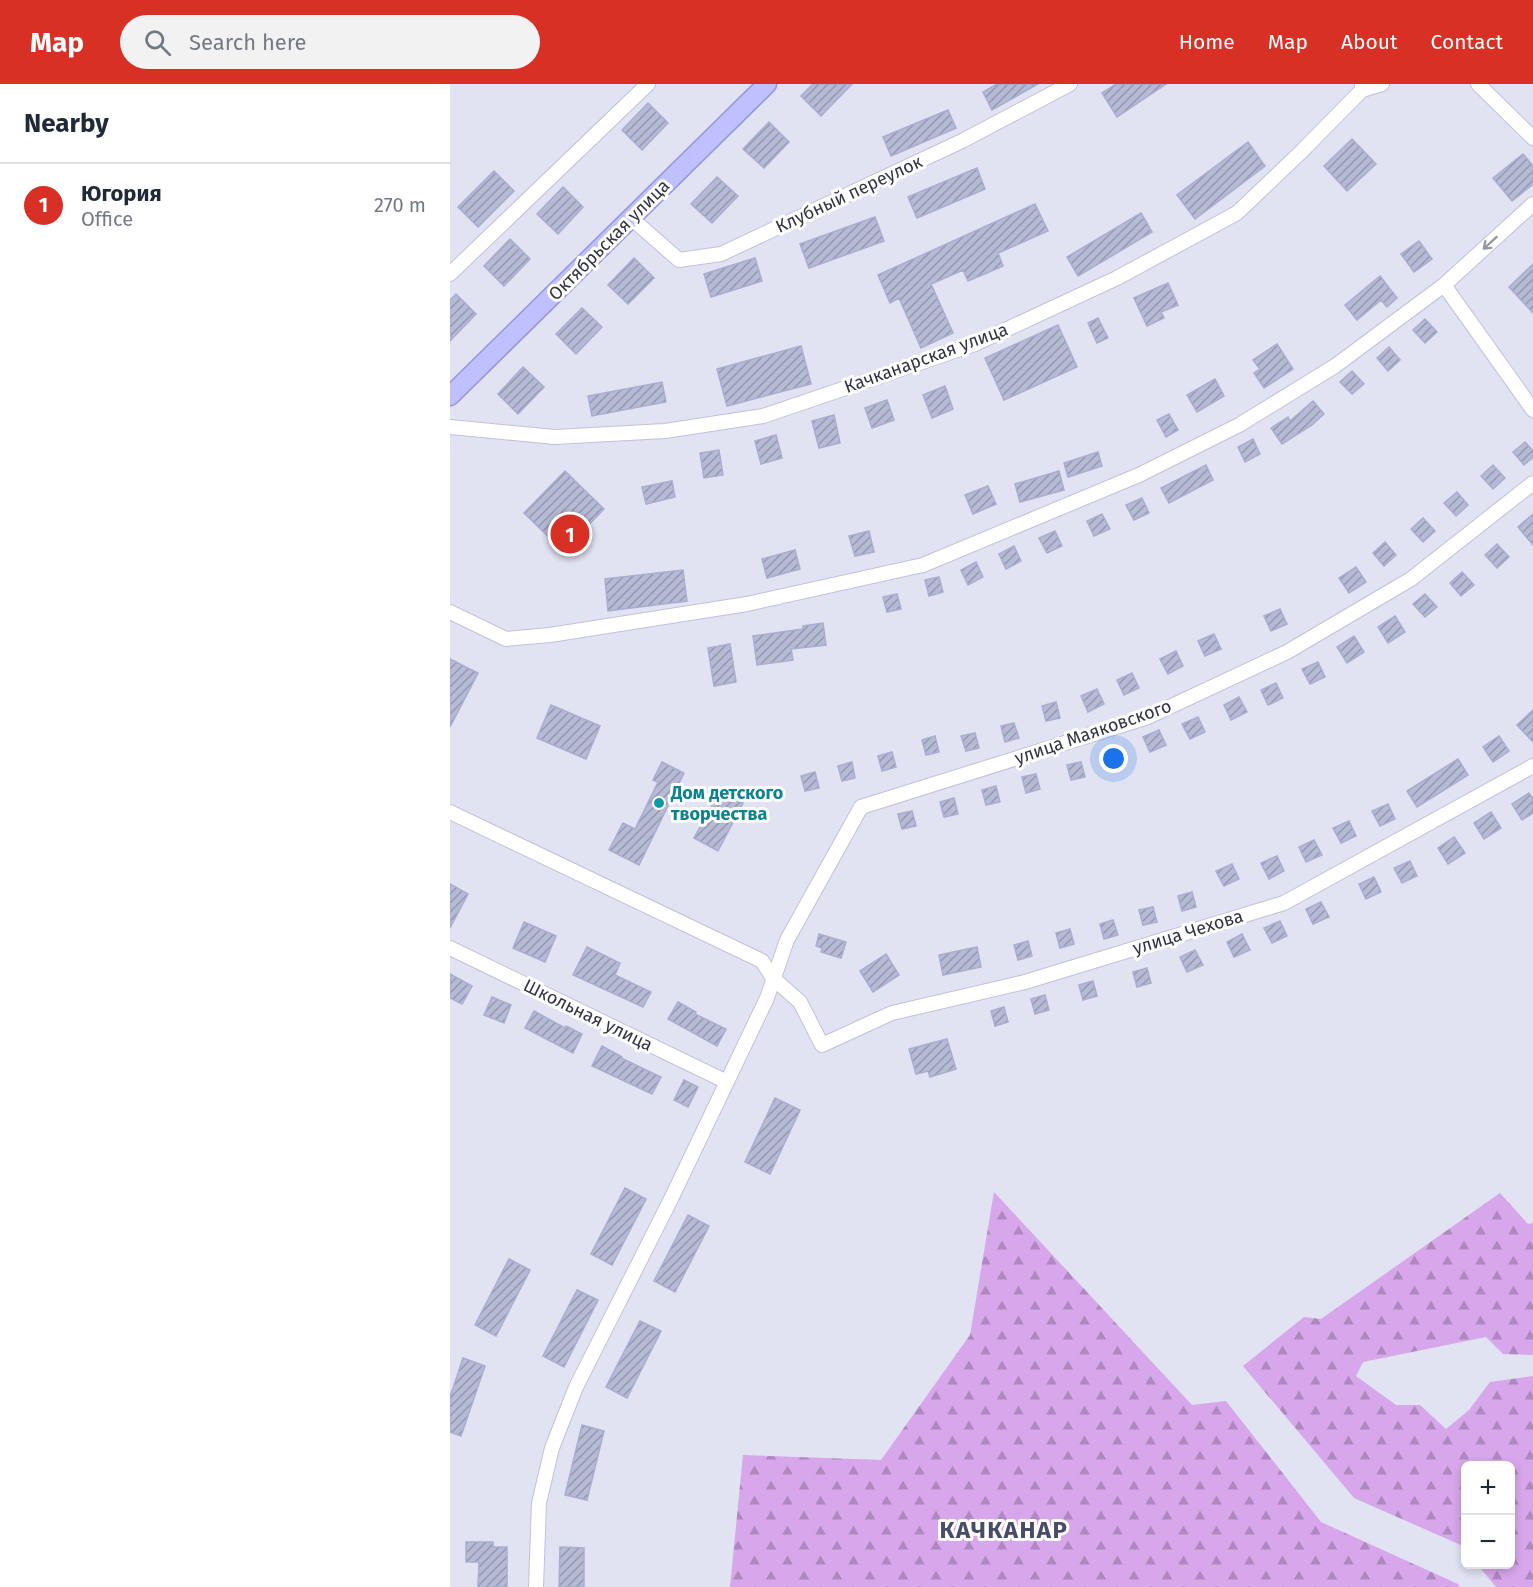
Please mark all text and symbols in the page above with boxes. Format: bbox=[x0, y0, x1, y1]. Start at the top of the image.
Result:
search box bbox=[120, 15, 540, 69]
text: Map bbox=[30, 26, 84, 59]
icon: search bbox=[141, 26, 174, 59]
text: Search here bbox=[189, 29, 307, 56]
text: Home bbox=[1179, 29, 1235, 55]
text: Map bbox=[1268, 29, 1308, 55]
text: About bbox=[1341, 29, 1398, 55]
text: Contact bbox=[1431, 29, 1503, 55]
text: Nearby bbox=[24, 108, 109, 139]
street label: Клубный переулок bbox=[772, 150, 926, 238]
street label: Октябрьская улица bbox=[544, 175, 674, 305]
text: Югория bbox=[81, 180, 162, 207]
text: 1 bbox=[39, 193, 48, 217]
text: 270 m bbox=[374, 193, 426, 217]
text: Office bbox=[81, 207, 133, 231]
one-way arrow bbox=[1483, 236, 1498, 250]
street label: Качканарская улица bbox=[841, 318, 1011, 398]
pin: 1 bbox=[550, 512, 590, 556]
street label: улица Маяковского bbox=[1012, 695, 1174, 769]
your location bbox=[1099, 744, 1128, 773]
place label: Дом детского творчества bbox=[670, 782, 783, 825]
marker: Дом детского творчества bbox=[652, 796, 666, 810]
street label: улица Чехова bbox=[1130, 905, 1246, 959]
street label: Школьная улица bbox=[520, 974, 656, 1056]
map controls bbox=[1461, 1461, 1515, 1569]
button: + bbox=[1461, 1461, 1515, 1515]
button: − bbox=[1461, 1515, 1515, 1569]
district label: КАЧКАНАР bbox=[940, 1516, 1068, 1544]

